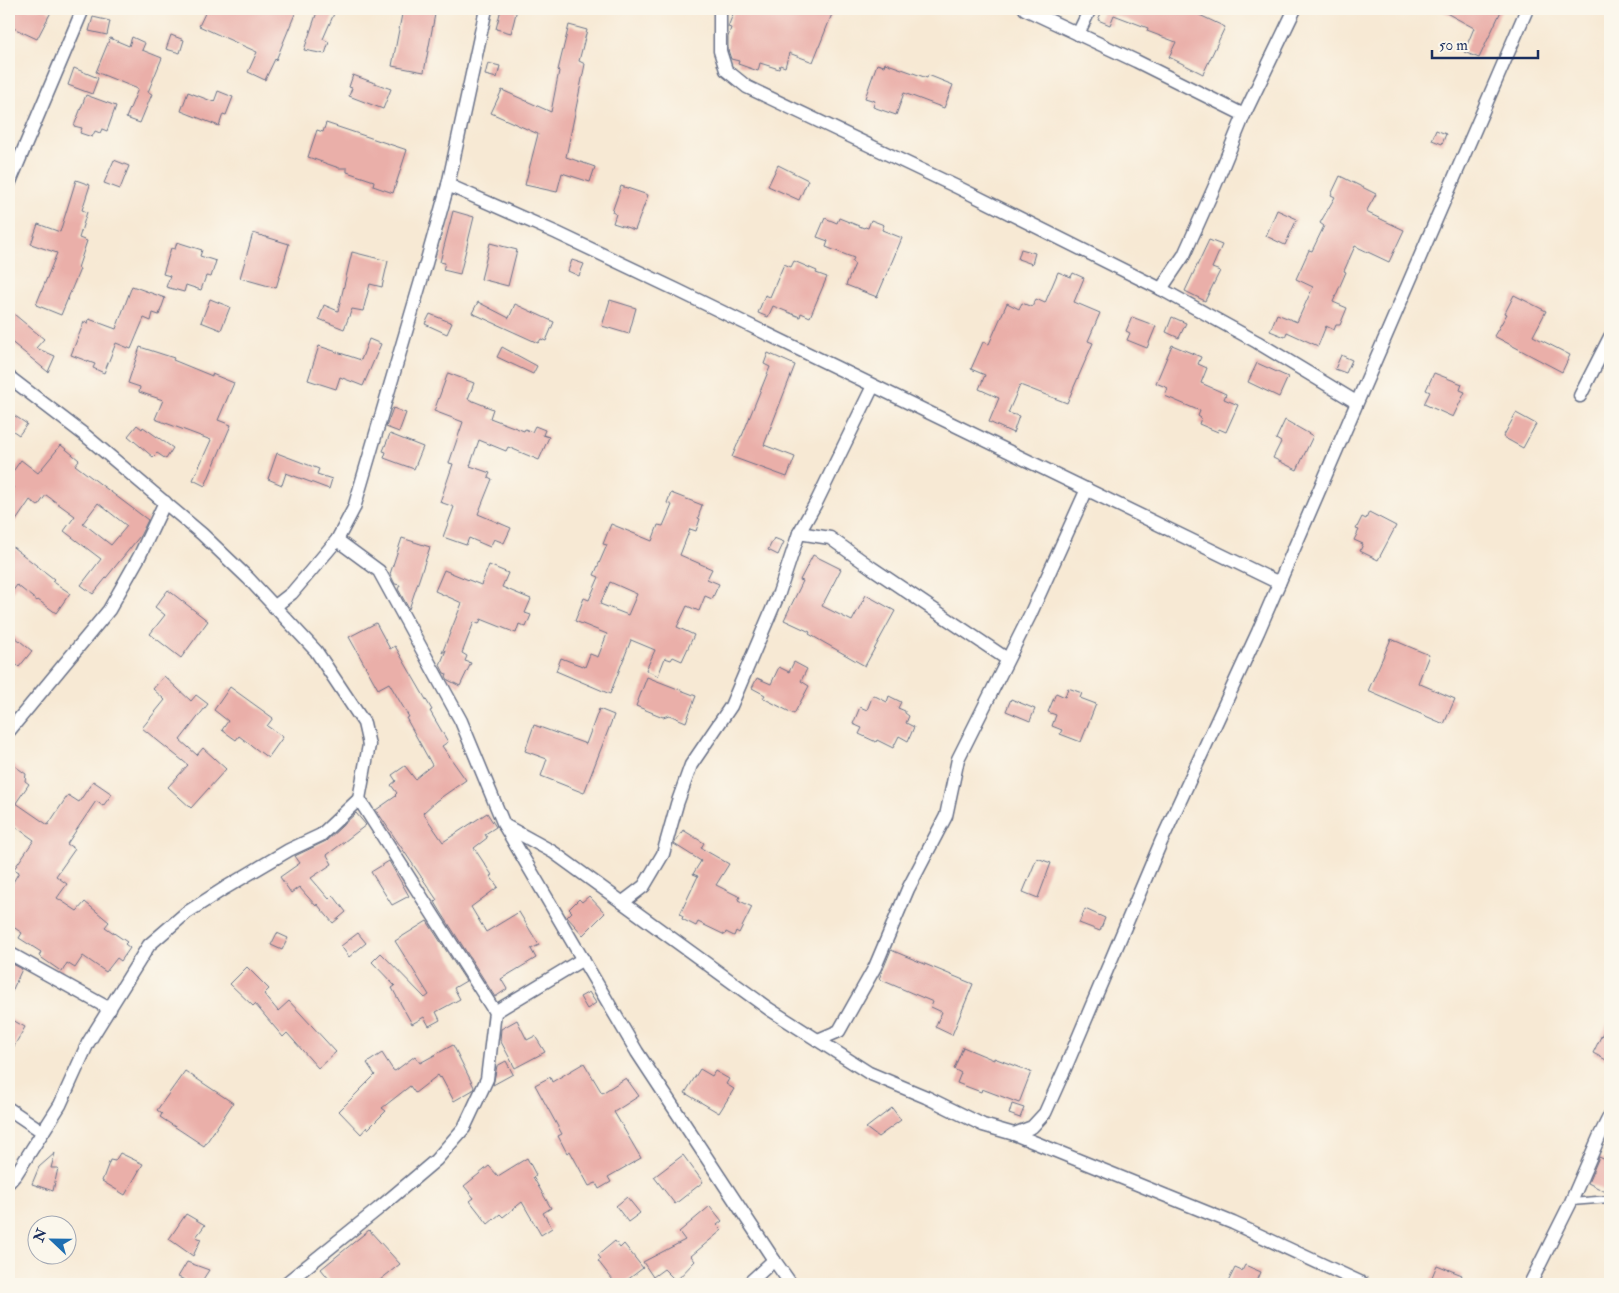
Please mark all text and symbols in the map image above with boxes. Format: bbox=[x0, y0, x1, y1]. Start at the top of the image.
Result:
scale bar bbox=[1432, 28, 1538, 60]
text: 50 m bbox=[1439, 36, 1468, 55]
north arrow bbox=[28, 1216, 78, 1266]
text: N bbox=[30, 1226, 51, 1245]

